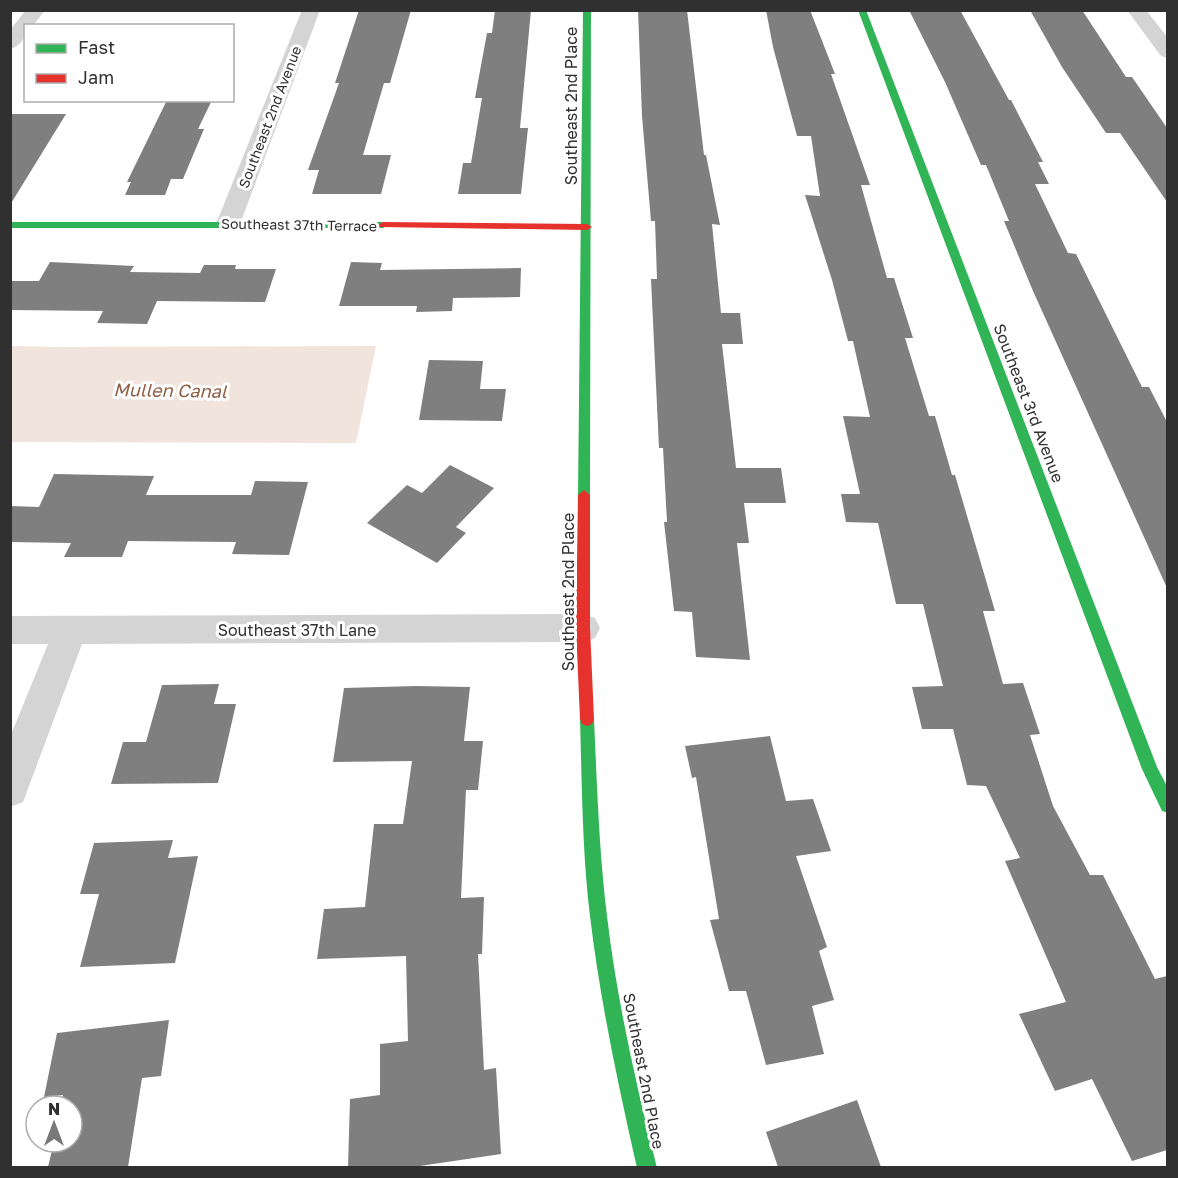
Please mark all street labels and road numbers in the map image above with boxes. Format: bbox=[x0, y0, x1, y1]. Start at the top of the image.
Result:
street label: Southeast 2nd Place bbox=[561, 27, 581, 185]
street label: Southeast 2nd Avenue bbox=[235, 43, 305, 190]
street label: Southeast 37th Terrace bbox=[221, 215, 377, 234]
street label: Southeast 3rd Avenue bbox=[989, 321, 1069, 485]
street label: Southeast 2nd Place bbox=[558, 513, 578, 671]
street label: Southeast 37th Lane bbox=[218, 620, 376, 640]
street label: Southeast 2nd Place bbox=[619, 991, 669, 1151]

